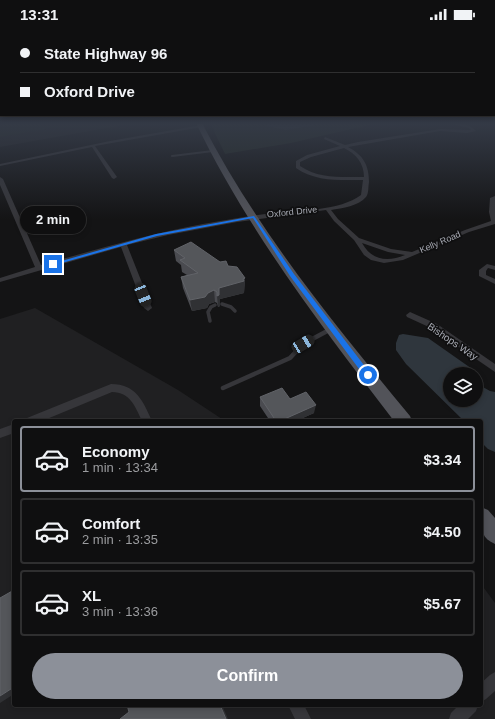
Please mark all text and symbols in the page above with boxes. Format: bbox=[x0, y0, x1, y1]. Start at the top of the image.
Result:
text: 13:31 bbox=[20, 6, 58, 23]
text: State Highway 96 bbox=[44, 45, 167, 62]
text: Oxford Drive bbox=[44, 83, 135, 100]
street label: Oxford Drive bbox=[266, 204, 318, 220]
callout: 2 min bbox=[20, 206, 86, 234]
text: 2 min bbox=[36, 212, 70, 227]
street label: Kelly Road bbox=[418, 229, 462, 255]
route end bbox=[44, 255, 62, 273]
car bbox=[133, 282, 153, 308]
street label: Bishops Way bbox=[426, 321, 480, 362]
car bbox=[290, 333, 316, 355]
route start bbox=[359, 366, 377, 384]
map controls bbox=[443, 367, 483, 407]
button: layers bbox=[443, 367, 483, 407]
icon: car bbox=[34, 441, 70, 477]
text: Economy bbox=[82, 443, 150, 460]
text: $3.34 bbox=[423, 451, 461, 468]
text: 1 min · 13:34 bbox=[82, 460, 158, 475]
icon: car bbox=[34, 513, 70, 549]
text: Comfort bbox=[82, 515, 140, 532]
text: $4.50 bbox=[423, 523, 461, 540]
text: 2 min · 13:35 bbox=[82, 532, 158, 547]
icon: car bbox=[34, 585, 70, 621]
text: XL bbox=[82, 587, 101, 604]
text: $5.67 bbox=[423, 595, 461, 612]
text: 3 min · 13:36 bbox=[82, 604, 158, 619]
button: Confirm bbox=[32, 653, 463, 699]

